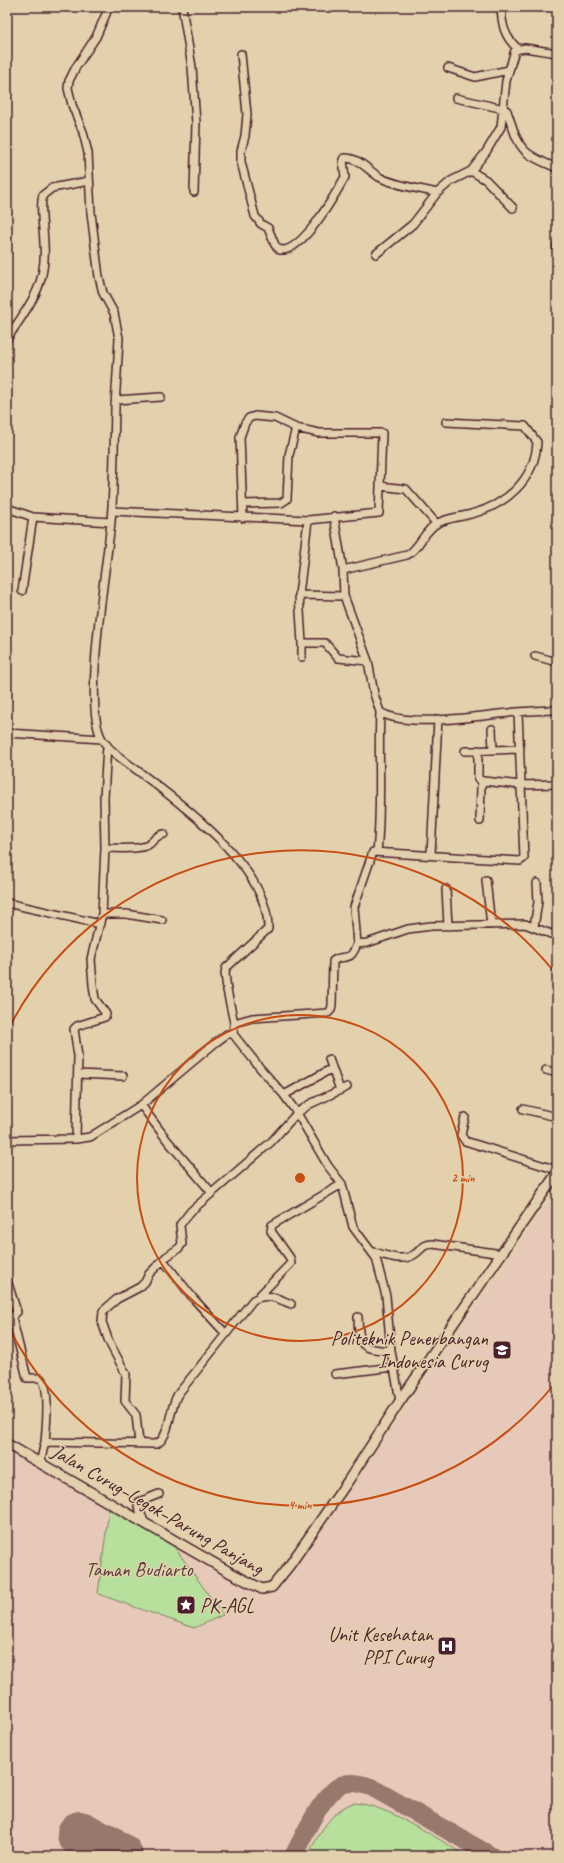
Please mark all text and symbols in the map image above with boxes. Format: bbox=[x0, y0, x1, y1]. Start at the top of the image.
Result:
text: 2 min bbox=[452, 1170, 475, 1186]
centre of rings bbox=[293, 1171, 307, 1185]
place label: Politeknik Penerbangan Indonesia Curug bbox=[331, 1326, 490, 1374]
school or university icon: Politeknik Penerbangan Indonesia Curug bbox=[491, 1339, 513, 1361]
street label: Jalan Curug–Legok–Parung Panjang bbox=[47, 1438, 269, 1581]
text: 4 min bbox=[289, 1497, 312, 1513]
park label: Taman Budiarto bbox=[85, 1557, 194, 1582]
place label: PK-AGL bbox=[200, 1593, 254, 1618]
place icon: PK-AGL bbox=[175, 1594, 197, 1616]
place label: Unit Kesehatan PPI Curug bbox=[328, 1622, 435, 1670]
hospital icon: Unit Kesehatan PPI Curug bbox=[436, 1635, 458, 1657]

